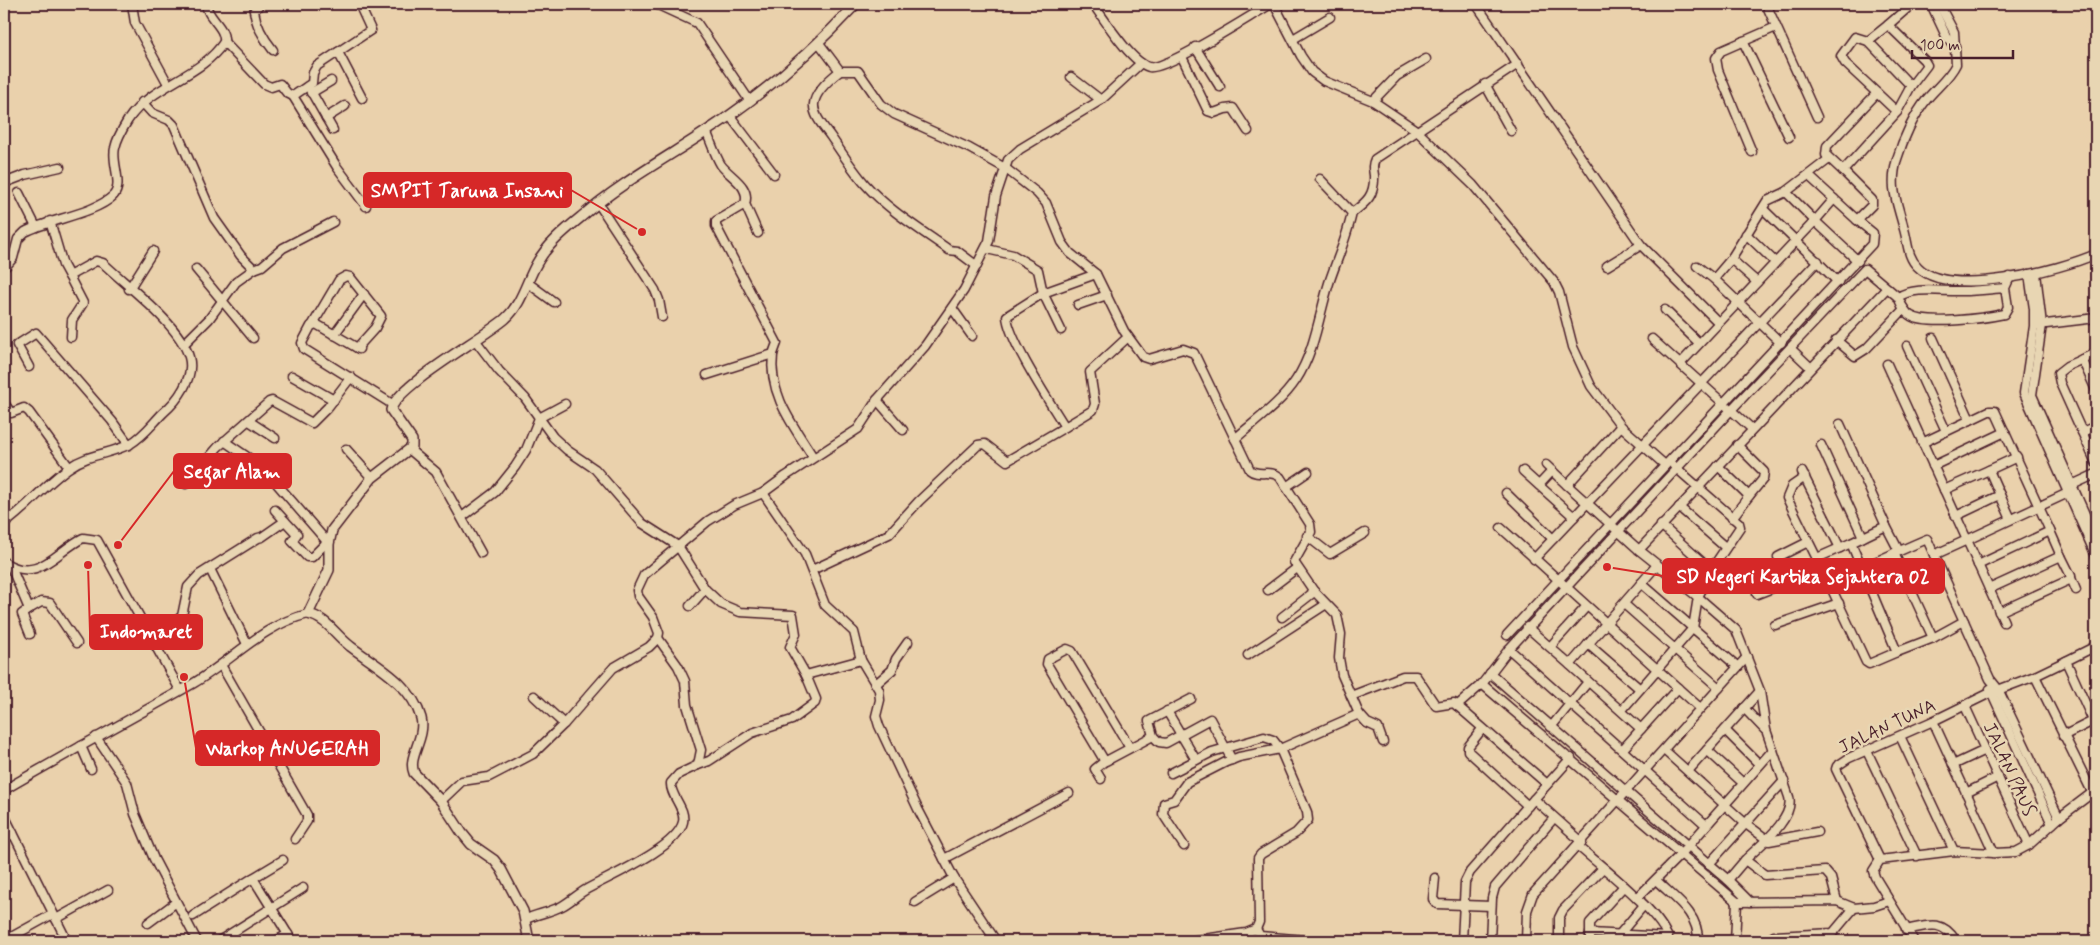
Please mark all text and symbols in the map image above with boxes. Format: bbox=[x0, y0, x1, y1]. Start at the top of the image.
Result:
scale bar bbox=[1912, 28, 2014, 60]
text: 100 m bbox=[1920, 36, 1960, 56]
callout: SMPIT Taruna Insani bbox=[364, 173, 571, 207]
text: SMPIT Taruna Insani bbox=[371, 179, 563, 204]
callout: Segar Alam bbox=[174, 454, 291, 488]
text: Segar Alam bbox=[183, 460, 281, 488]
callout: SD Negeri Kartika Sejahtera 02 bbox=[1663, 559, 1944, 593]
text: SD Negeri Kartika Sejahtera 02 bbox=[1677, 565, 1929, 591]
callout: Indomaret bbox=[90, 615, 202, 649]
text: Indomaret bbox=[100, 620, 192, 645]
street label: JALAN TUNA bbox=[1835, 694, 1940, 760]
street label: JALAN PAUS bbox=[1977, 719, 2041, 820]
callout: Warkop ANUGERAH bbox=[196, 731, 379, 765]
text: Warkop ANUGERAH bbox=[205, 737, 368, 762]

